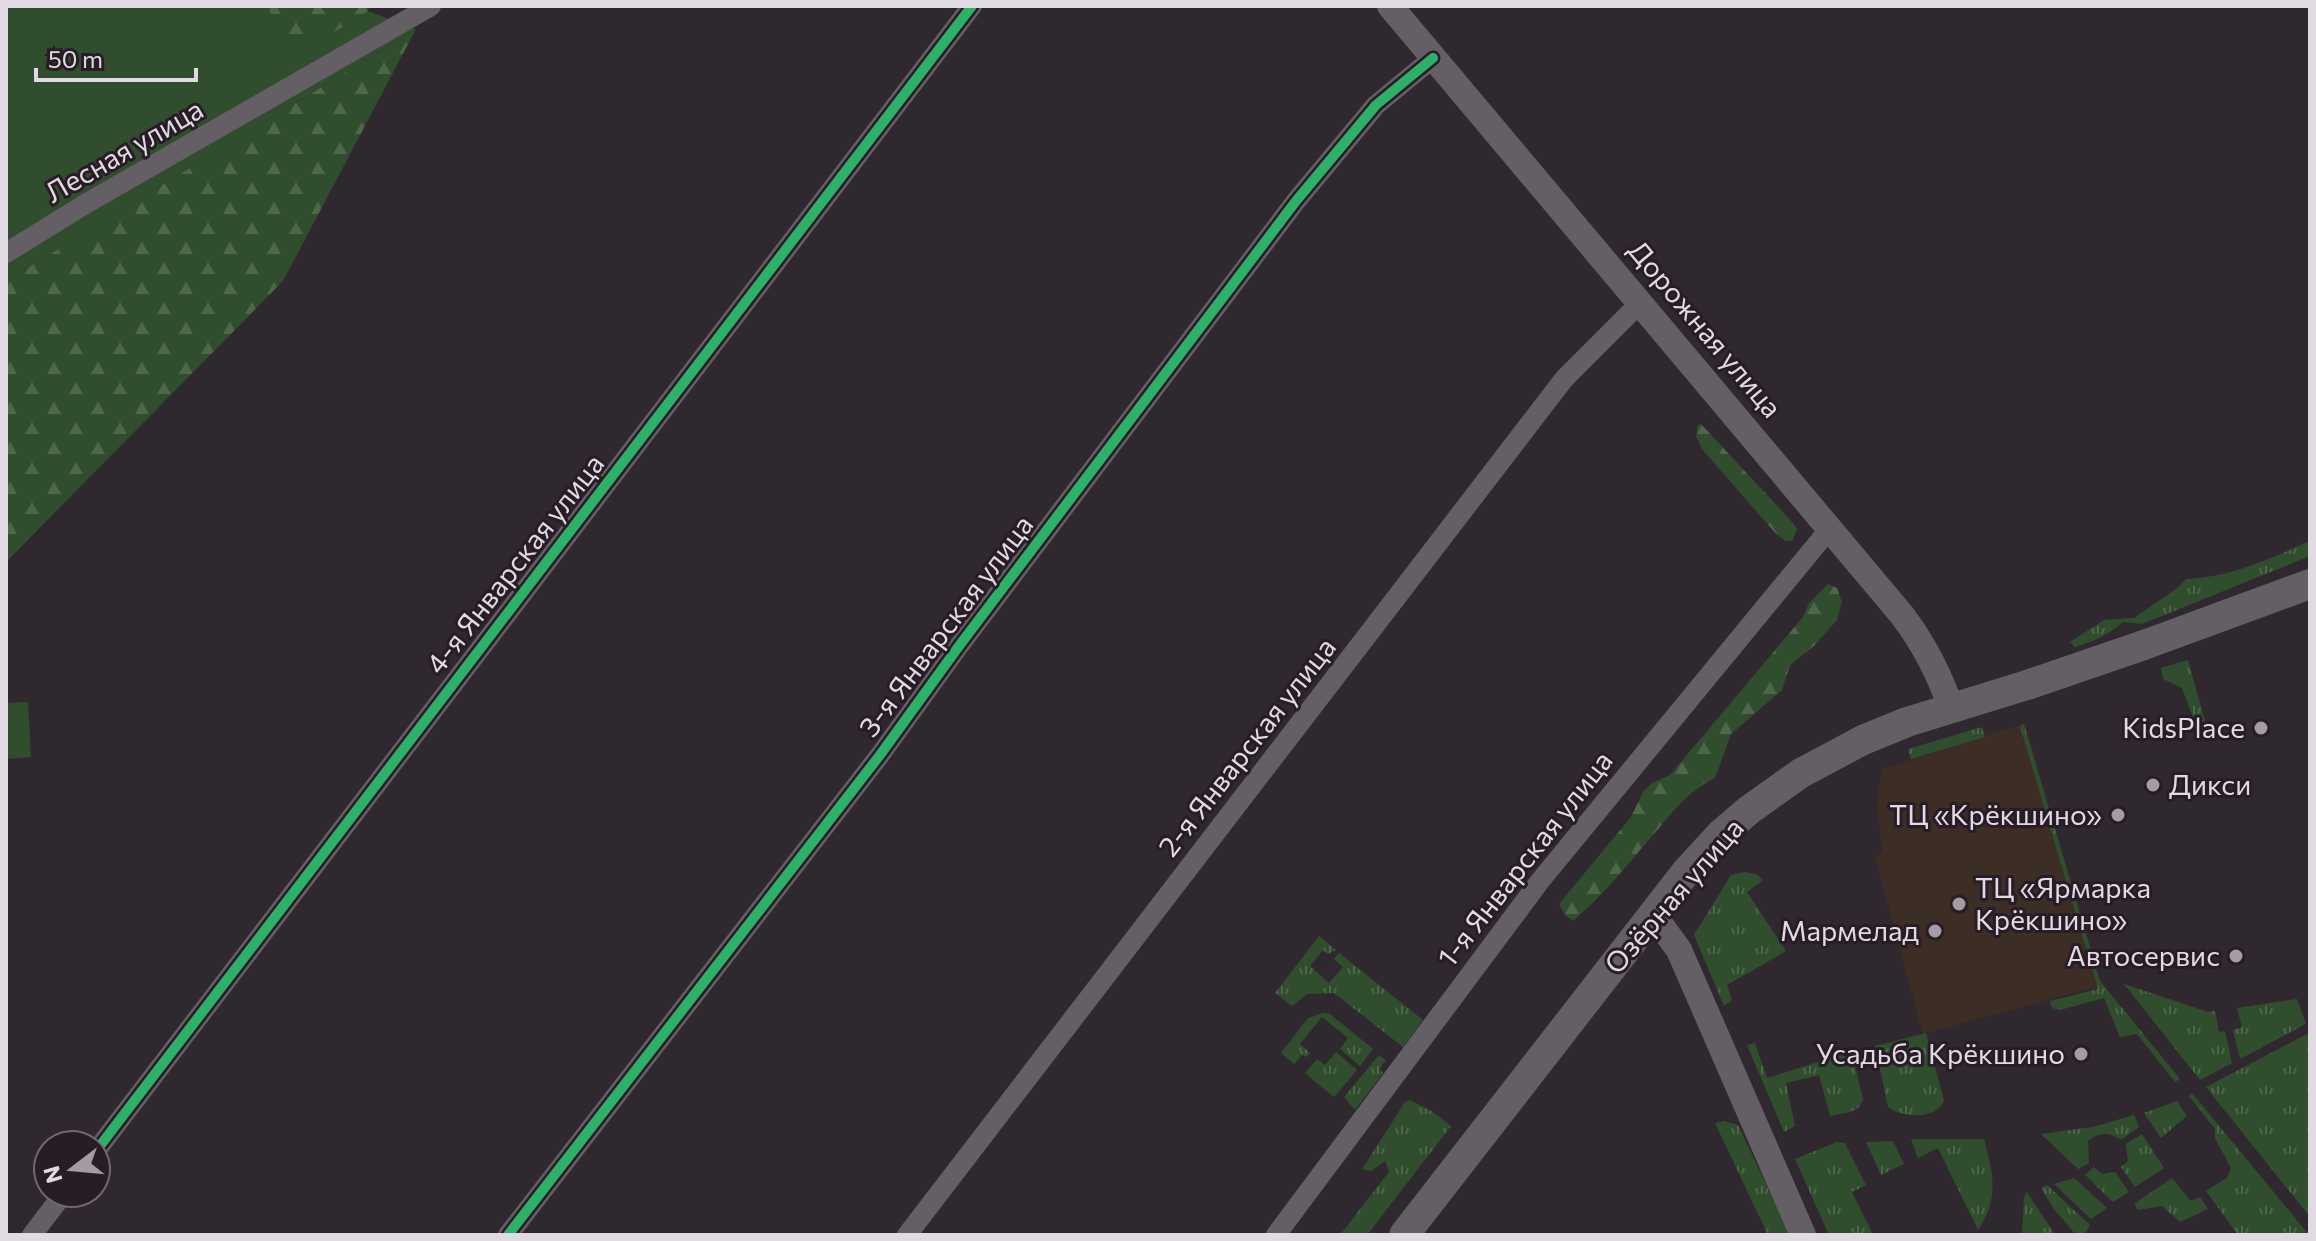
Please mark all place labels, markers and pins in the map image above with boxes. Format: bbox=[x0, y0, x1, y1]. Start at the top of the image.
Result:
place label: KidsPlace bbox=[2122, 710, 2245, 744]
marker: KidsPlace bbox=[2252, 719, 2270, 737]
place label: Дикси bbox=[2169, 767, 2251, 801]
marker: Дикси bbox=[2144, 776, 2162, 794]
place label: ТЦ «Крёкшино» bbox=[1889, 797, 2102, 831]
marker: ТЦ «Крёкшино» bbox=[2109, 806, 2127, 824]
place label: ТЦ «Ярмарка Крёкшино» bbox=[1975, 870, 2151, 936]
marker: ТЦ «Ярмарка Крёкшино» bbox=[1950, 895, 1968, 913]
place label: Мармелад bbox=[1780, 913, 1919, 947]
marker: Мармелад bbox=[1926, 922, 1944, 940]
place label: Автосервис bbox=[2066, 938, 2220, 972]
marker: Автосервис bbox=[2227, 947, 2245, 965]
place label: Усадьба Крёкшино bbox=[1816, 1036, 2065, 1070]
marker: Усадьба Крёкшино bbox=[2072, 1045, 2090, 1063]

